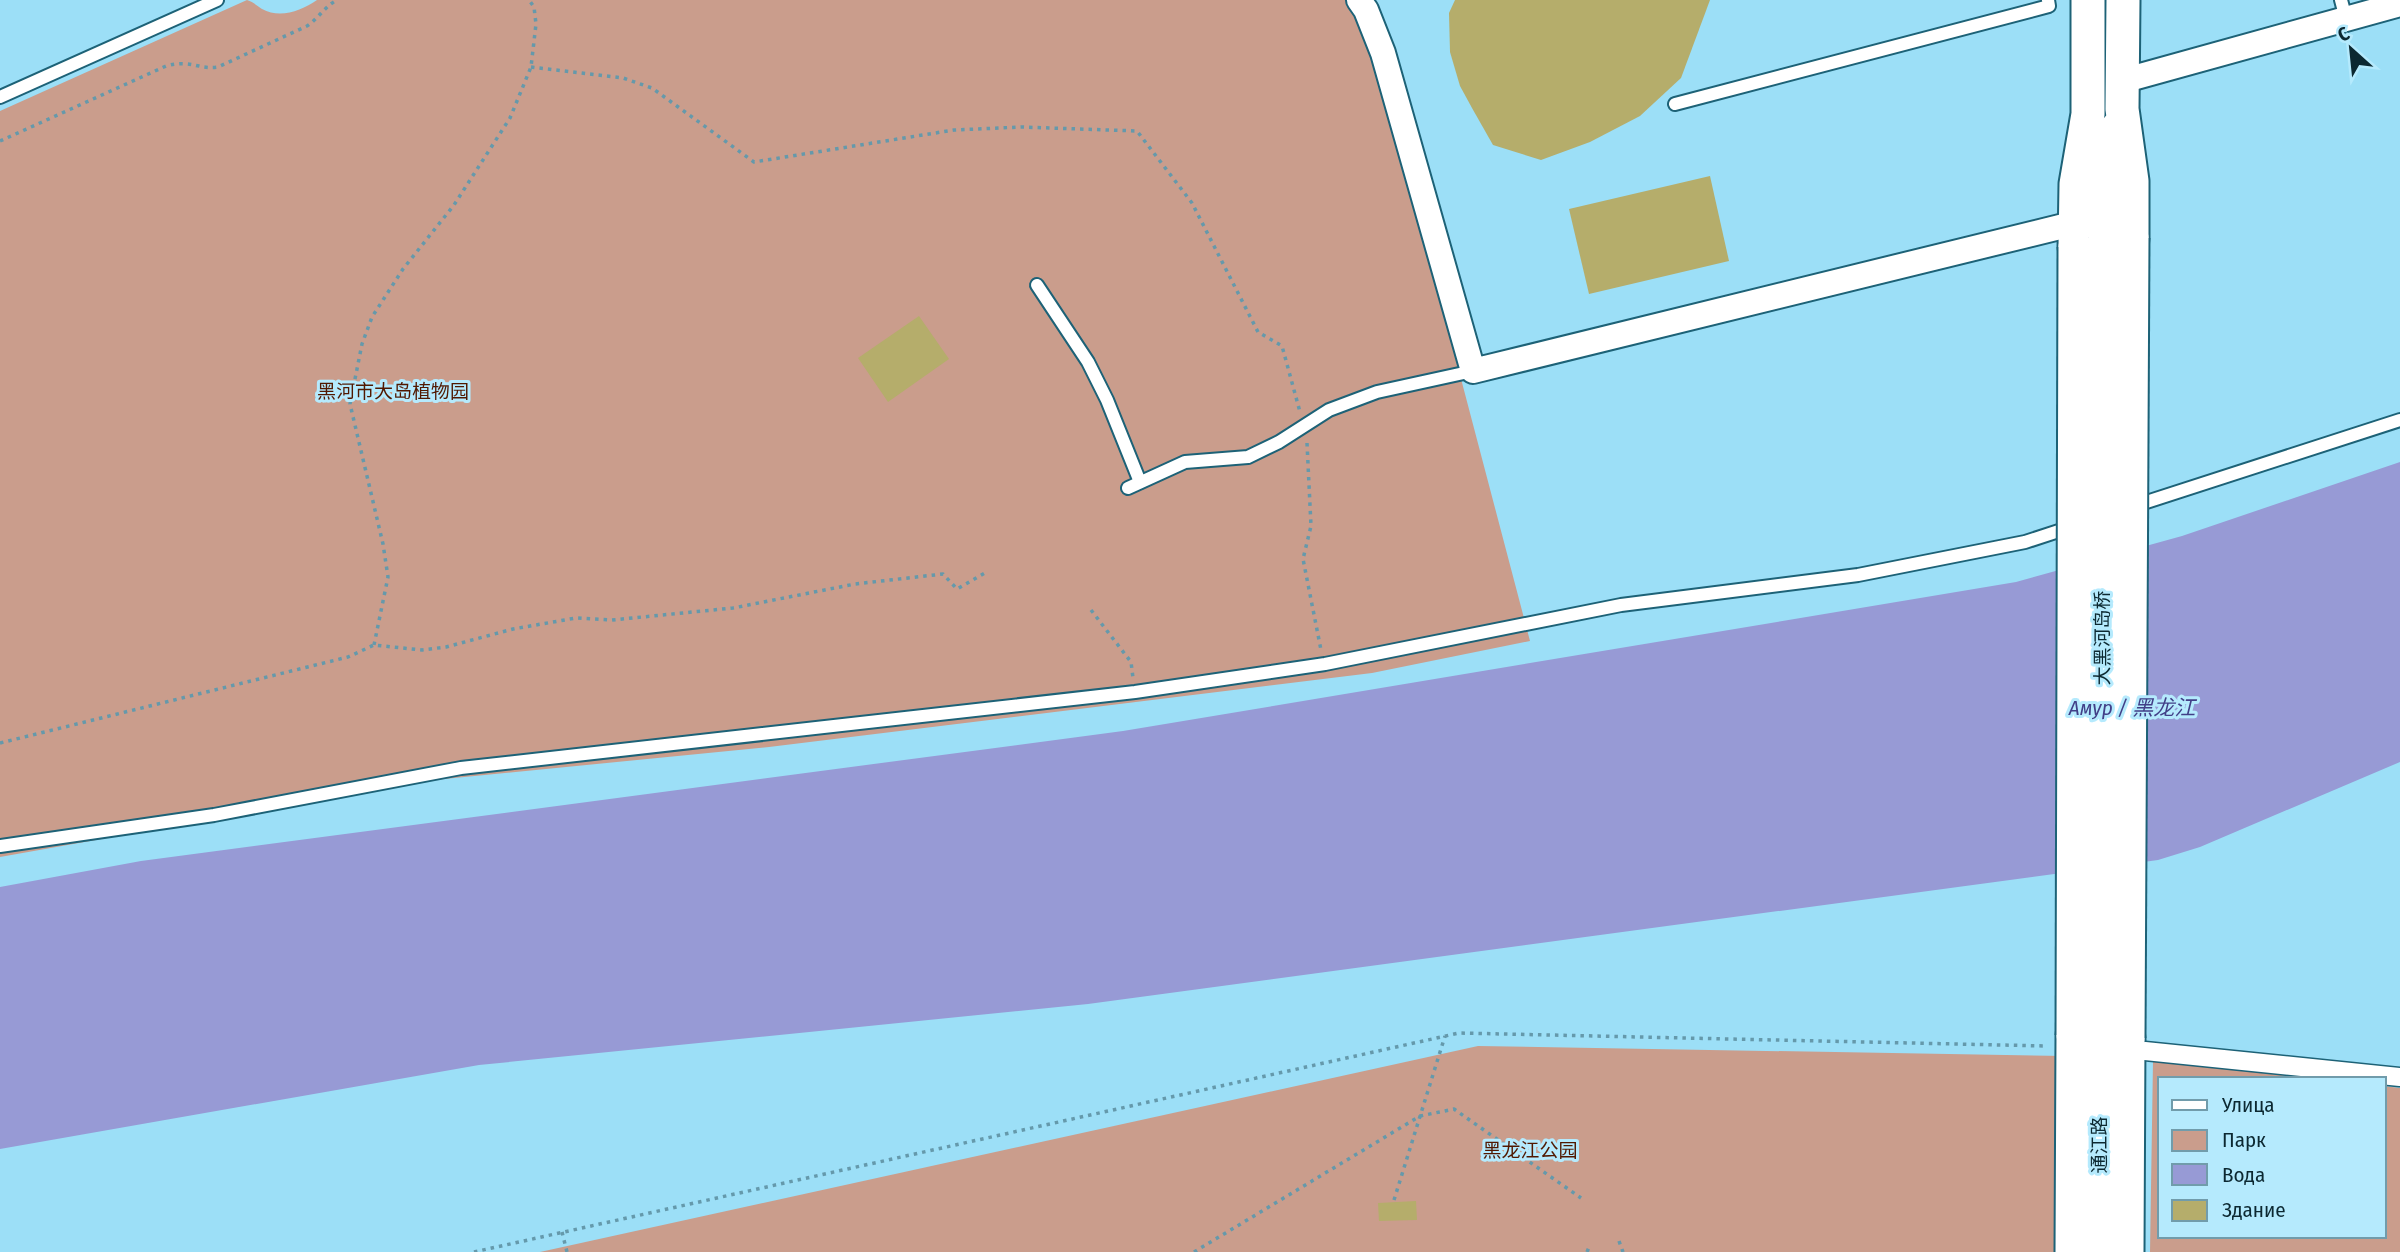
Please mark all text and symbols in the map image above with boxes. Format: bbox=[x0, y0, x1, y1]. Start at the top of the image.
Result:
north arrow bbox=[2316, 14, 2386, 84]
text: С bbox=[2334, 22, 2353, 47]
park label: 黑河市大岛植物园 bbox=[317, 380, 469, 403]
street label: 大黑河岛桥 bbox=[2091, 590, 2114, 686]
water label: Амур / 黑龙江 bbox=[2068, 695, 2197, 721]
legend bbox=[2158, 1077, 2386, 1238]
text: Улица bbox=[2221, 1092, 2275, 1118]
street label: 通江路 bbox=[2088, 1116, 2111, 1174]
text: Парк bbox=[2222, 1127, 2266, 1153]
park label: 黑龙江公园 bbox=[1482, 1139, 1578, 1162]
text: Вода bbox=[2222, 1162, 2265, 1188]
text: Здание bbox=[2222, 1197, 2286, 1223]

